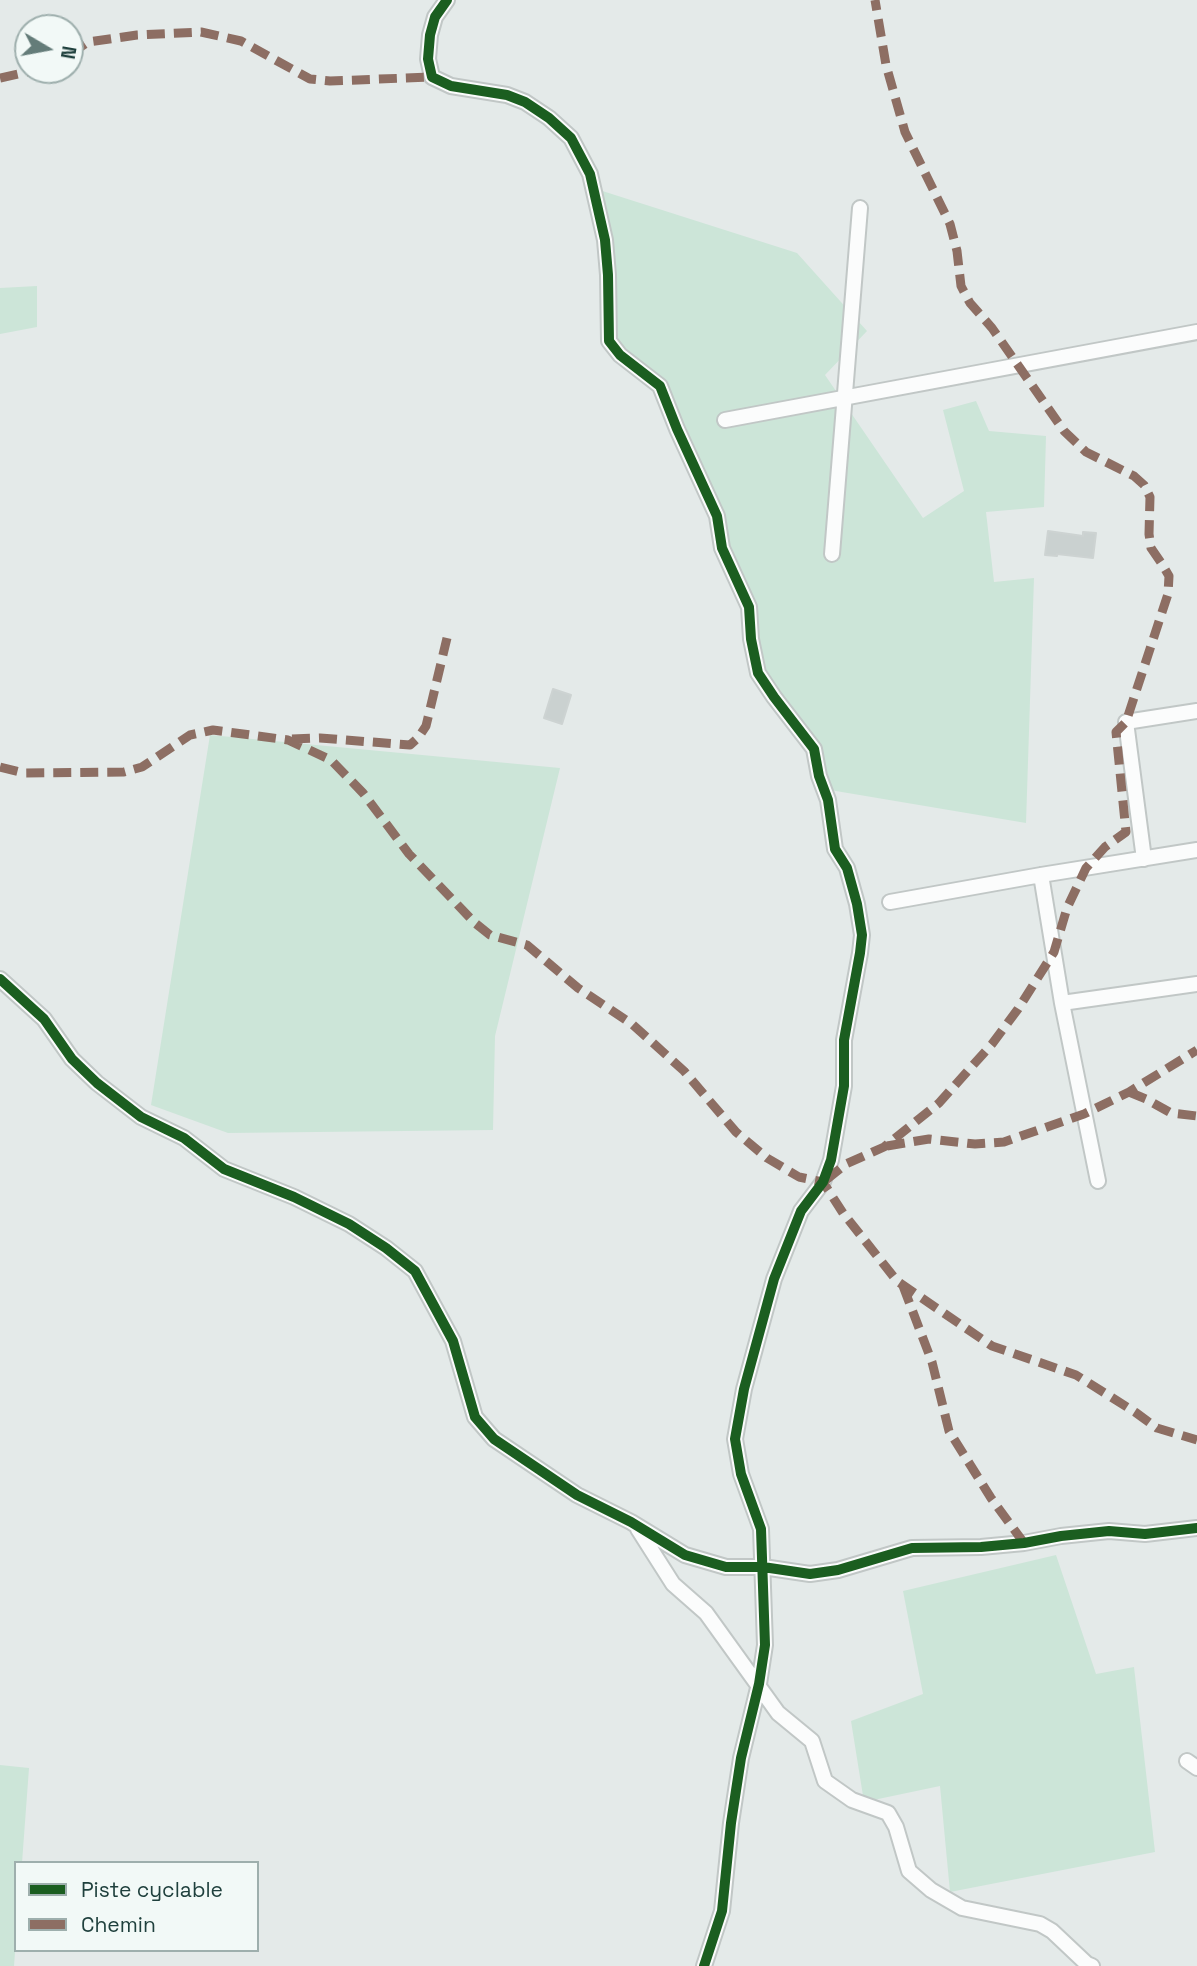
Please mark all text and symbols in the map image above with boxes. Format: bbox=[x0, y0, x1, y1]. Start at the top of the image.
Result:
north arrow bbox=[14, 14, 84, 84]
text: N bbox=[55, 44, 82, 61]
legend bbox=[14, 1861, 259, 1952]
text: Piste cyclable bbox=[81, 1876, 223, 1903]
text: Chemin bbox=[81, 1911, 156, 1938]

